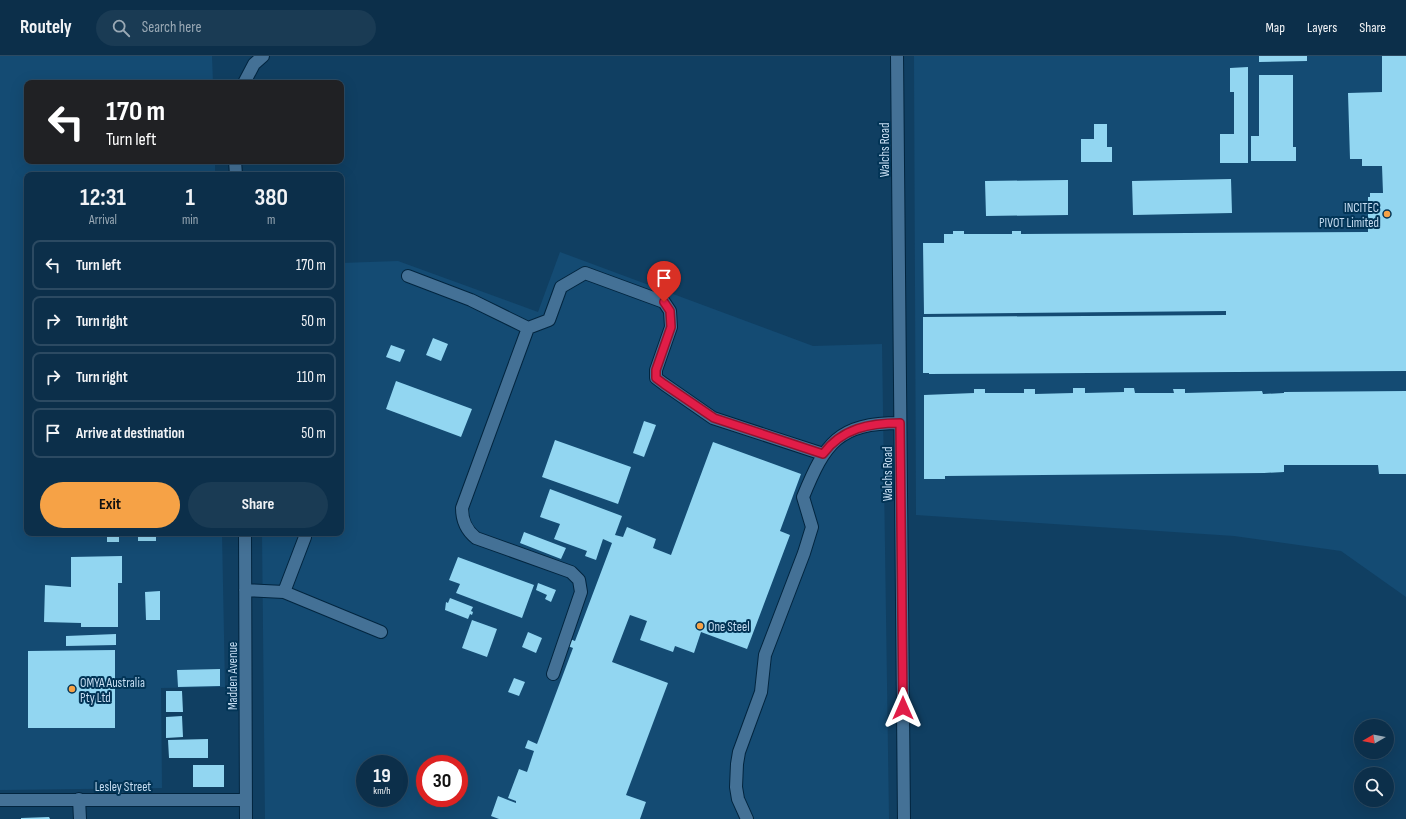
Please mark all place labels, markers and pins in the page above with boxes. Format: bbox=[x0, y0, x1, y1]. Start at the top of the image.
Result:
place label: INCITEC PIVOT Limited bbox=[1319, 200, 1379, 231]
marker: INCITEC PIVOT Limited bbox=[1382, 209, 1392, 219]
pin bbox=[647, 261, 681, 302]
place label: One Steel bbox=[708, 619, 750, 635]
marker: One Steel bbox=[695, 621, 705, 631]
place label: OMYA Australia Pty Ltd bbox=[80, 675, 145, 706]
marker: OMYA Australia Pty Ltd bbox=[67, 684, 77, 694]

